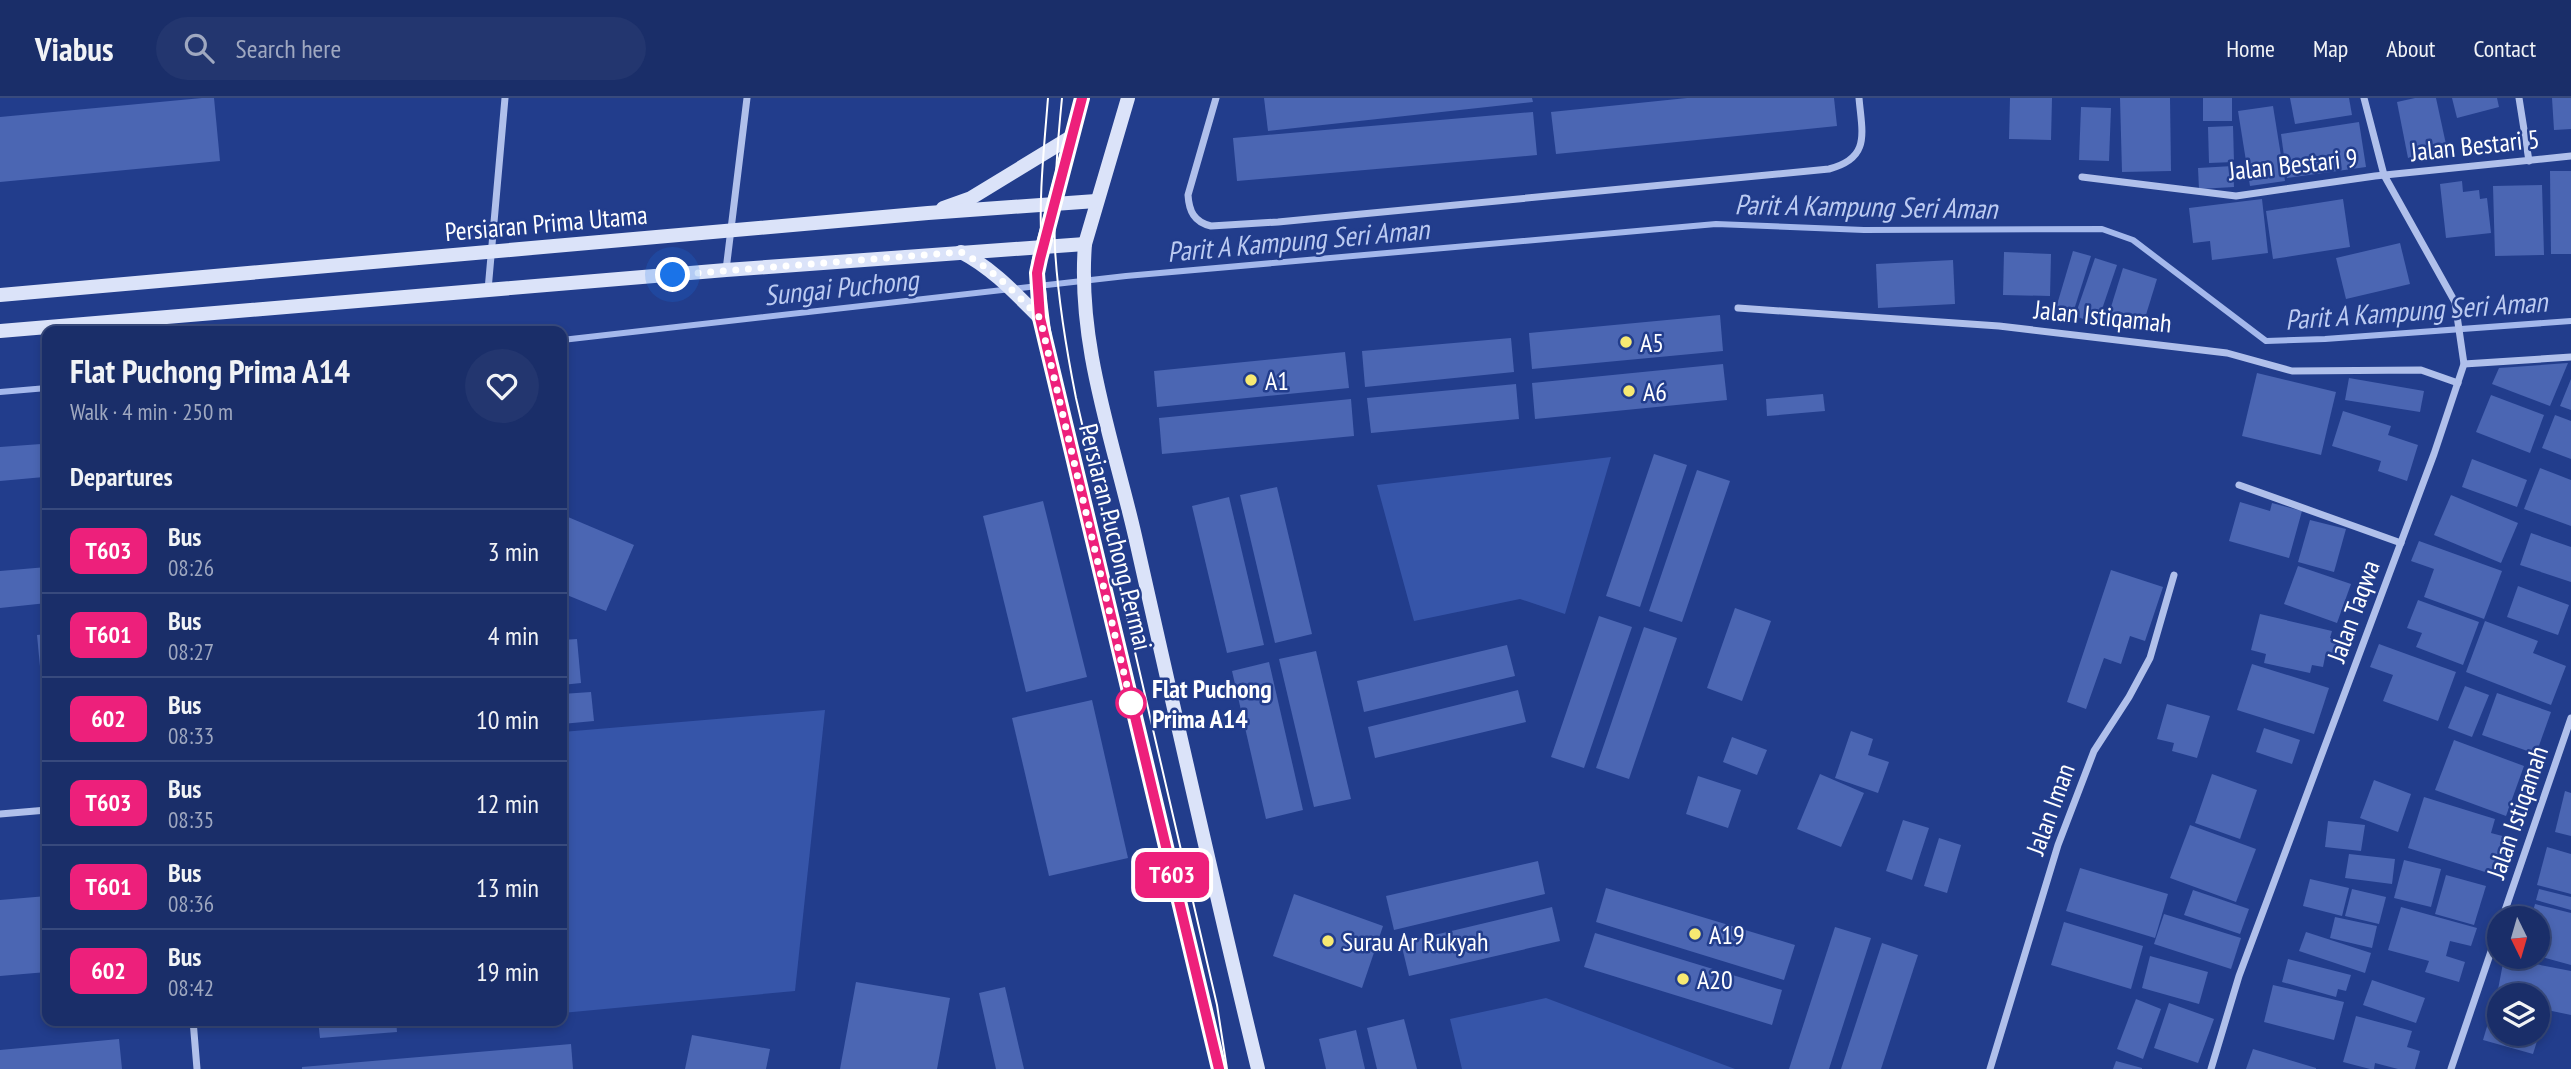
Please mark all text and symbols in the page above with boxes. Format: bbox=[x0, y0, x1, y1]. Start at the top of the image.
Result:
search box bbox=[156, 17, 646, 80]
text: Viabus bbox=[35, 27, 114, 70]
icon: search bbox=[180, 29, 218, 67]
text: Search here bbox=[236, 32, 341, 65]
text: Home bbox=[2226, 33, 2275, 64]
text: Map bbox=[2313, 33, 2348, 64]
text: About bbox=[2386, 33, 2435, 64]
text: Contact bbox=[2473, 33, 2536, 64]
street label: Jalan Bestari 5 bbox=[2408, 122, 2541, 168]
street label: Jalan Bestari 9 bbox=[2226, 141, 2359, 187]
water label: Parit A Kampung Seri Aman bbox=[1734, 185, 1999, 227]
street label: Persiaran Prima Utama bbox=[443, 198, 649, 248]
water label: Parit A Kampung Seri Aman bbox=[1166, 210, 1432, 270]
your location bbox=[655, 257, 690, 292]
water label: Sungai Puchong bbox=[762, 260, 922, 313]
water label: Parit A Kampung Seri Aman bbox=[2284, 282, 2550, 338]
street label: Jalan Istiqamah bbox=[2032, 292, 2173, 340]
place label: A5 bbox=[1640, 326, 1664, 359]
marker: A5 bbox=[1618, 334, 1634, 350]
text: Flat Puchong Prima A14 bbox=[70, 349, 350, 392]
button: heart bbox=[465, 349, 539, 423]
place label: A1 bbox=[1265, 364, 1289, 397]
marker: A1 bbox=[1243, 372, 1259, 388]
place label: A6 bbox=[1643, 375, 1667, 408]
marker: A6 bbox=[1621, 383, 1637, 399]
text: Walk · 4 min · 250 m bbox=[70, 397, 233, 426]
street label: Persiaran Puchong Permai bbox=[1072, 420, 1160, 654]
text: Departures bbox=[70, 460, 173, 493]
text: Bus bbox=[168, 520, 201, 553]
text: T603 bbox=[86, 535, 131, 566]
text: 3 min bbox=[488, 535, 539, 568]
text: 08:26 bbox=[168, 553, 214, 582]
street label: Jalan Taqwa bbox=[2319, 555, 2387, 667]
text: Bus bbox=[168, 604, 201, 637]
text: T601 bbox=[86, 619, 131, 650]
text: 4 min bbox=[488, 619, 539, 652]
text: 08:27 bbox=[168, 637, 214, 666]
place label: Flat Puchong Prima A14 bbox=[1152, 672, 1272, 735]
text: Bus bbox=[168, 688, 201, 721]
marker: Flat Puchong Prima A14 bbox=[1116, 688, 1146, 718]
text: 602 bbox=[91, 703, 126, 734]
text: 10 min bbox=[476, 703, 539, 736]
text: 08:33 bbox=[168, 721, 214, 750]
street label: Jalan Istiqamah bbox=[2479, 741, 2555, 884]
street label: Jalan Iman bbox=[2018, 759, 2082, 860]
text: Bus bbox=[168, 772, 201, 805]
text: T603 bbox=[86, 787, 131, 818]
text: 12 min bbox=[476, 787, 539, 820]
text: 08:35 bbox=[168, 805, 214, 834]
line badge: T603 bbox=[1123, 852, 1221, 898]
text: Bus bbox=[168, 856, 201, 889]
text: T603 bbox=[1149, 859, 1195, 890]
text: T601 bbox=[86, 871, 131, 902]
text: 13 min bbox=[476, 871, 539, 904]
text: 08:36 bbox=[168, 889, 214, 918]
north arrow bbox=[2487, 906, 2550, 970]
map controls bbox=[2487, 906, 2550, 1046]
place label: A19 bbox=[1709, 918, 1745, 951]
place label: Surau Ar Rukyah bbox=[1342, 925, 1488, 958]
marker: A19 bbox=[1687, 926, 1703, 942]
marker: Surau Ar Rukyah bbox=[1320, 933, 1336, 949]
text: Bus bbox=[168, 940, 201, 973]
text: 602 bbox=[91, 955, 126, 986]
text: 19 min bbox=[476, 955, 539, 988]
place label: A20 bbox=[1697, 963, 1733, 996]
marker: A20 bbox=[1675, 971, 1691, 987]
text: 08:42 bbox=[168, 973, 214, 1002]
button: layers bbox=[2487, 983, 2550, 1046]

